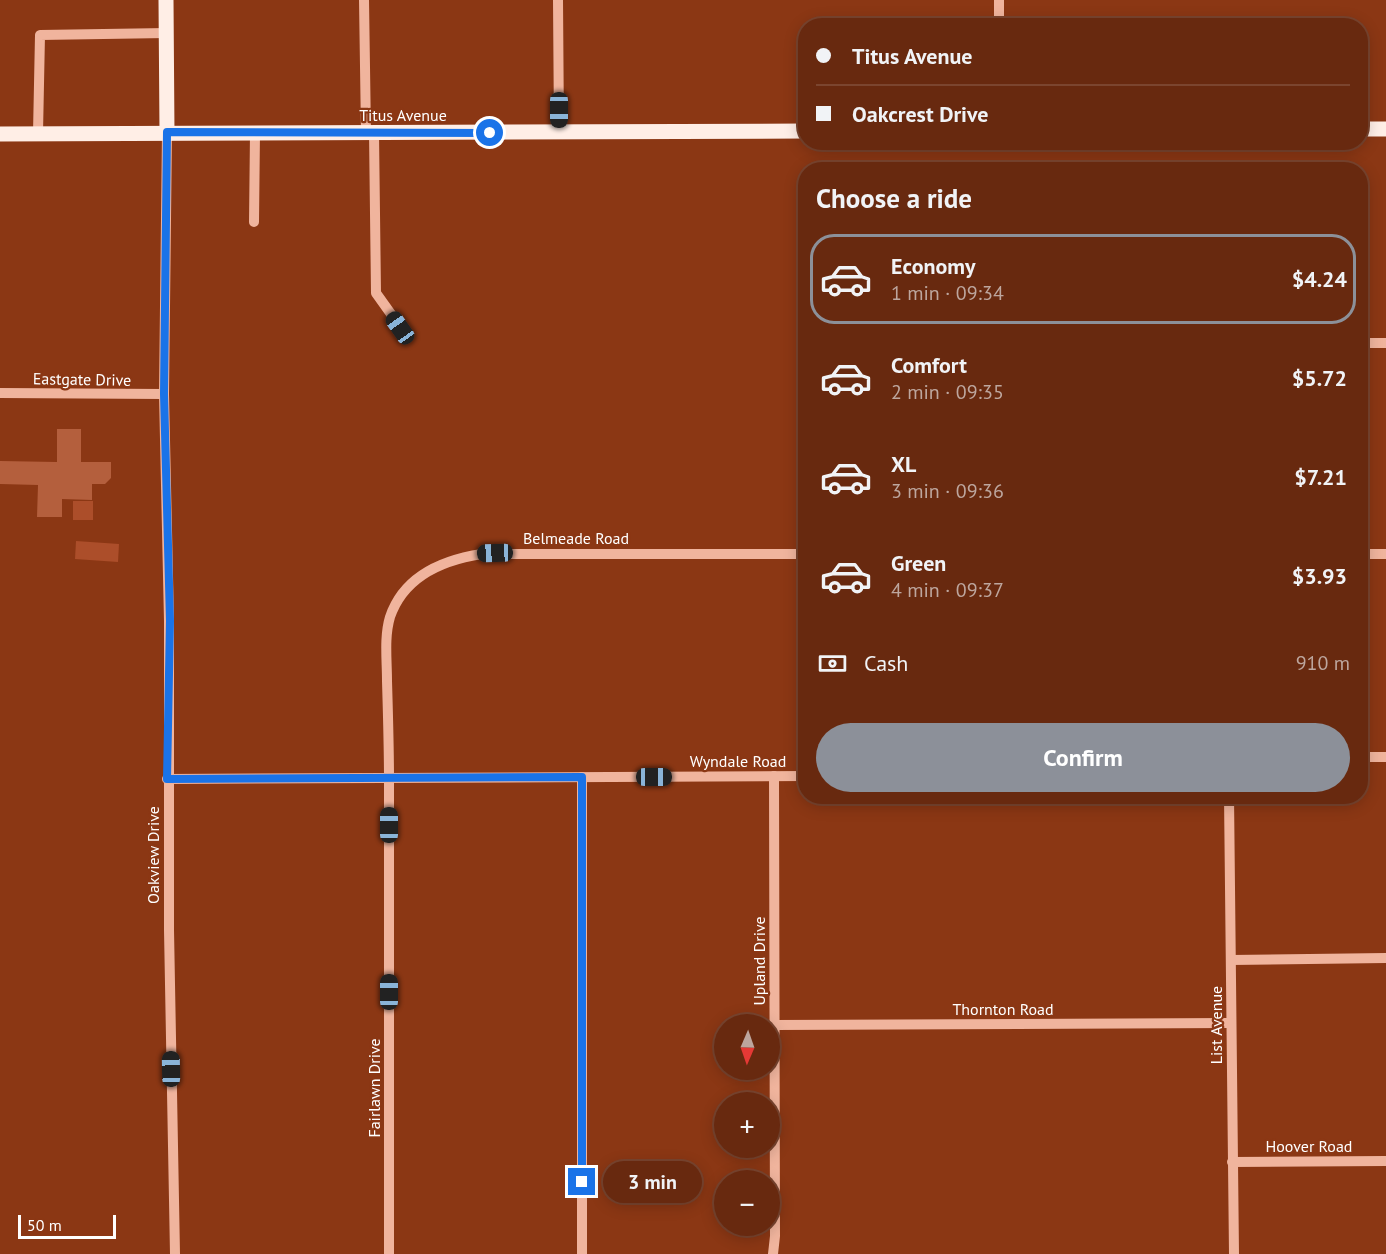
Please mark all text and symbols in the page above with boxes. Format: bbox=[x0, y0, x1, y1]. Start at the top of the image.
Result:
text: Titus Avenue bbox=[852, 42, 973, 70]
car bbox=[550, 92, 568, 128]
text: Oakcrest Drive bbox=[852, 100, 989, 128]
street label: Titus Avenue bbox=[359, 105, 447, 125]
route start bbox=[476, 119, 503, 146]
text: Choose a ride bbox=[816, 181, 972, 215]
icon: car bbox=[819, 252, 873, 306]
text: Economy bbox=[891, 252, 975, 280]
text: $4.24 bbox=[1292, 265, 1347, 293]
text: 1 min · 09:34 bbox=[891, 280, 1004, 306]
car bbox=[382, 308, 418, 348]
icon: car bbox=[819, 351, 873, 405]
text: Comfort bbox=[891, 351, 967, 379]
text: $5.72 bbox=[1292, 364, 1347, 392]
street label: Eastgate Drive bbox=[33, 368, 131, 390]
text: 2 min · 09:35 bbox=[891, 379, 1004, 405]
icon: car bbox=[819, 450, 873, 504]
text: XL bbox=[891, 450, 916, 478]
text: $7.21 bbox=[1294, 463, 1347, 491]
text: 3 min · 09:36 bbox=[891, 478, 1004, 504]
street label: Belmeade Road bbox=[523, 528, 629, 548]
car bbox=[477, 543, 513, 563]
icon: car bbox=[819, 549, 873, 603]
text: Green bbox=[891, 549, 946, 577]
text: $3.93 bbox=[1292, 562, 1347, 590]
text: 4 min · 09:37 bbox=[891, 577, 1004, 603]
icon: cash bbox=[816, 647, 849, 680]
text: Cash bbox=[864, 649, 908, 677]
text: 910 m bbox=[1296, 650, 1350, 676]
button: Confirm bbox=[816, 723, 1350, 792]
street label: Wyndale Road bbox=[690, 751, 786, 771]
car bbox=[636, 768, 672, 786]
street label: Oakview Drive bbox=[143, 806, 163, 904]
car bbox=[380, 807, 398, 843]
street label: Upland Drive bbox=[749, 916, 769, 1006]
car bbox=[380, 974, 398, 1010]
street label: List Avenue bbox=[1206, 986, 1226, 1064]
street label: Thornton Road bbox=[952, 999, 1054, 1019]
north arrow bbox=[714, 1014, 780, 1080]
map controls bbox=[714, 1014, 780, 1236]
street label: Fairlawn Drive bbox=[364, 1038, 384, 1138]
car bbox=[162, 1051, 180, 1087]
button: + bbox=[714, 1092, 780, 1158]
street label: Hoover Road bbox=[1266, 1136, 1352, 1156]
callout: 3 min bbox=[603, 1161, 702, 1203]
route end bbox=[568, 1168, 595, 1195]
text: 3 min bbox=[628, 1169, 677, 1195]
button: − bbox=[714, 1170, 780, 1236]
scale bar bbox=[18, 1212, 116, 1240]
text: 50 m bbox=[27, 1215, 62, 1235]

